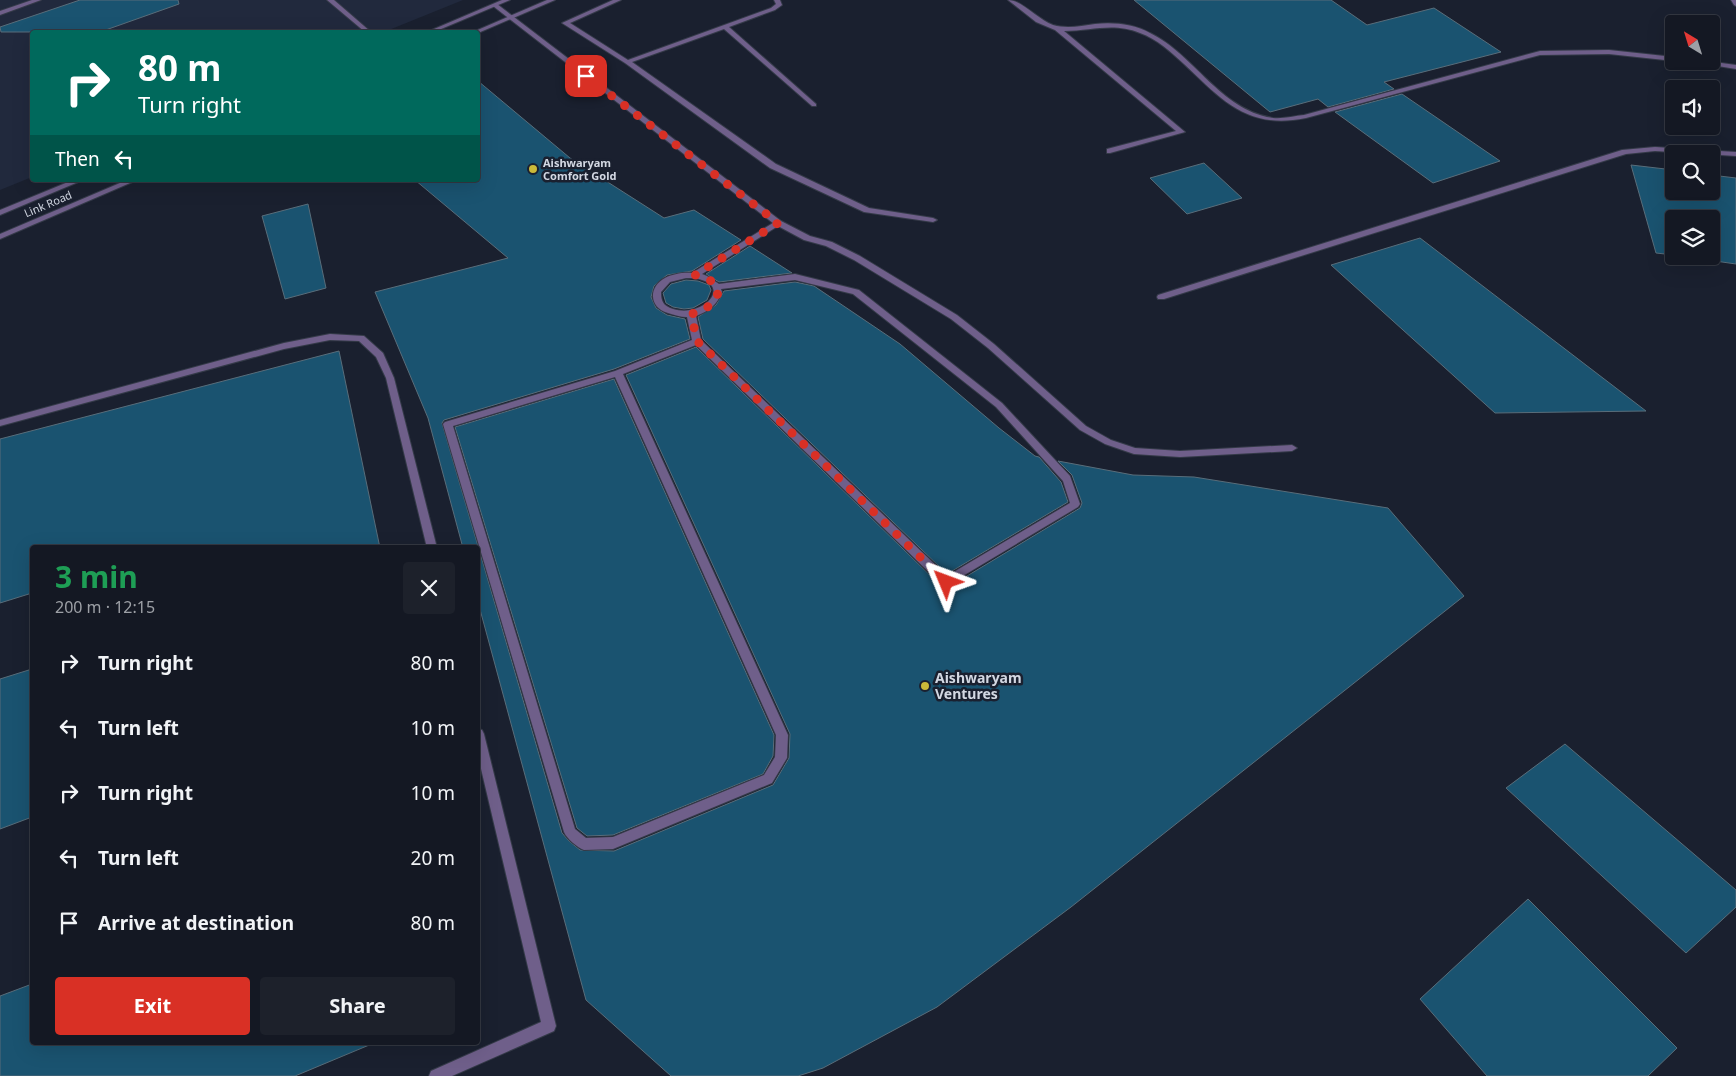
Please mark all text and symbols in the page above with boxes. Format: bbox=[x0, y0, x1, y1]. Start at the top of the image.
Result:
north arrow bbox=[1665, 15, 1720, 70]
map controls bbox=[1665, 15, 1720, 265]
text: 80 m bbox=[138, 44, 221, 91]
icon: right bbox=[55, 50, 120, 115]
pin bbox=[565, 55, 607, 97]
icon: arrive bbox=[572, 62, 600, 90]
button: sound bbox=[1665, 80, 1720, 135]
text: Turn right bbox=[138, 89, 241, 119]
icon: left bbox=[110, 145, 138, 173]
button: search bbox=[1665, 145, 1720, 200]
text: Then bbox=[55, 146, 100, 172]
place label: Aishwaryam Comfort Gold bbox=[543, 155, 616, 183]
marker: Aishwaryam Comfort Gold bbox=[527, 163, 539, 175]
street label: Link Road bbox=[22, 187, 74, 220]
button: layers bbox=[1665, 210, 1720, 265]
position arrow bbox=[919, 555, 971, 607]
text: 3 min bbox=[55, 556, 138, 597]
button: close bbox=[403, 562, 455, 614]
text: 200 m · 12:15 bbox=[55, 596, 155, 618]
icon: right bbox=[55, 649, 83, 677]
text: Turn right bbox=[98, 650, 193, 676]
text: 80 m bbox=[411, 650, 455, 676]
place label: Aishwaryam Ventures bbox=[935, 668, 1022, 703]
marker: Aishwaryam Ventures bbox=[919, 680, 931, 692]
icon: left bbox=[55, 714, 83, 742]
text: Turn left bbox=[98, 715, 179, 741]
text: 10 m bbox=[411, 715, 455, 741]
icon: right bbox=[55, 779, 83, 807]
text: Turn right bbox=[98, 780, 193, 806]
text: 10 m bbox=[411, 780, 455, 806]
icon: left bbox=[55, 844, 83, 872]
text: Turn left bbox=[98, 845, 179, 871]
text: 20 m bbox=[411, 845, 455, 871]
icon: arrive bbox=[55, 909, 83, 937]
text: Arrive at destination bbox=[98, 910, 294, 936]
text: 80 m bbox=[411, 910, 455, 936]
button: Exit bbox=[55, 977, 250, 1035]
button: Share bbox=[260, 977, 455, 1035]

